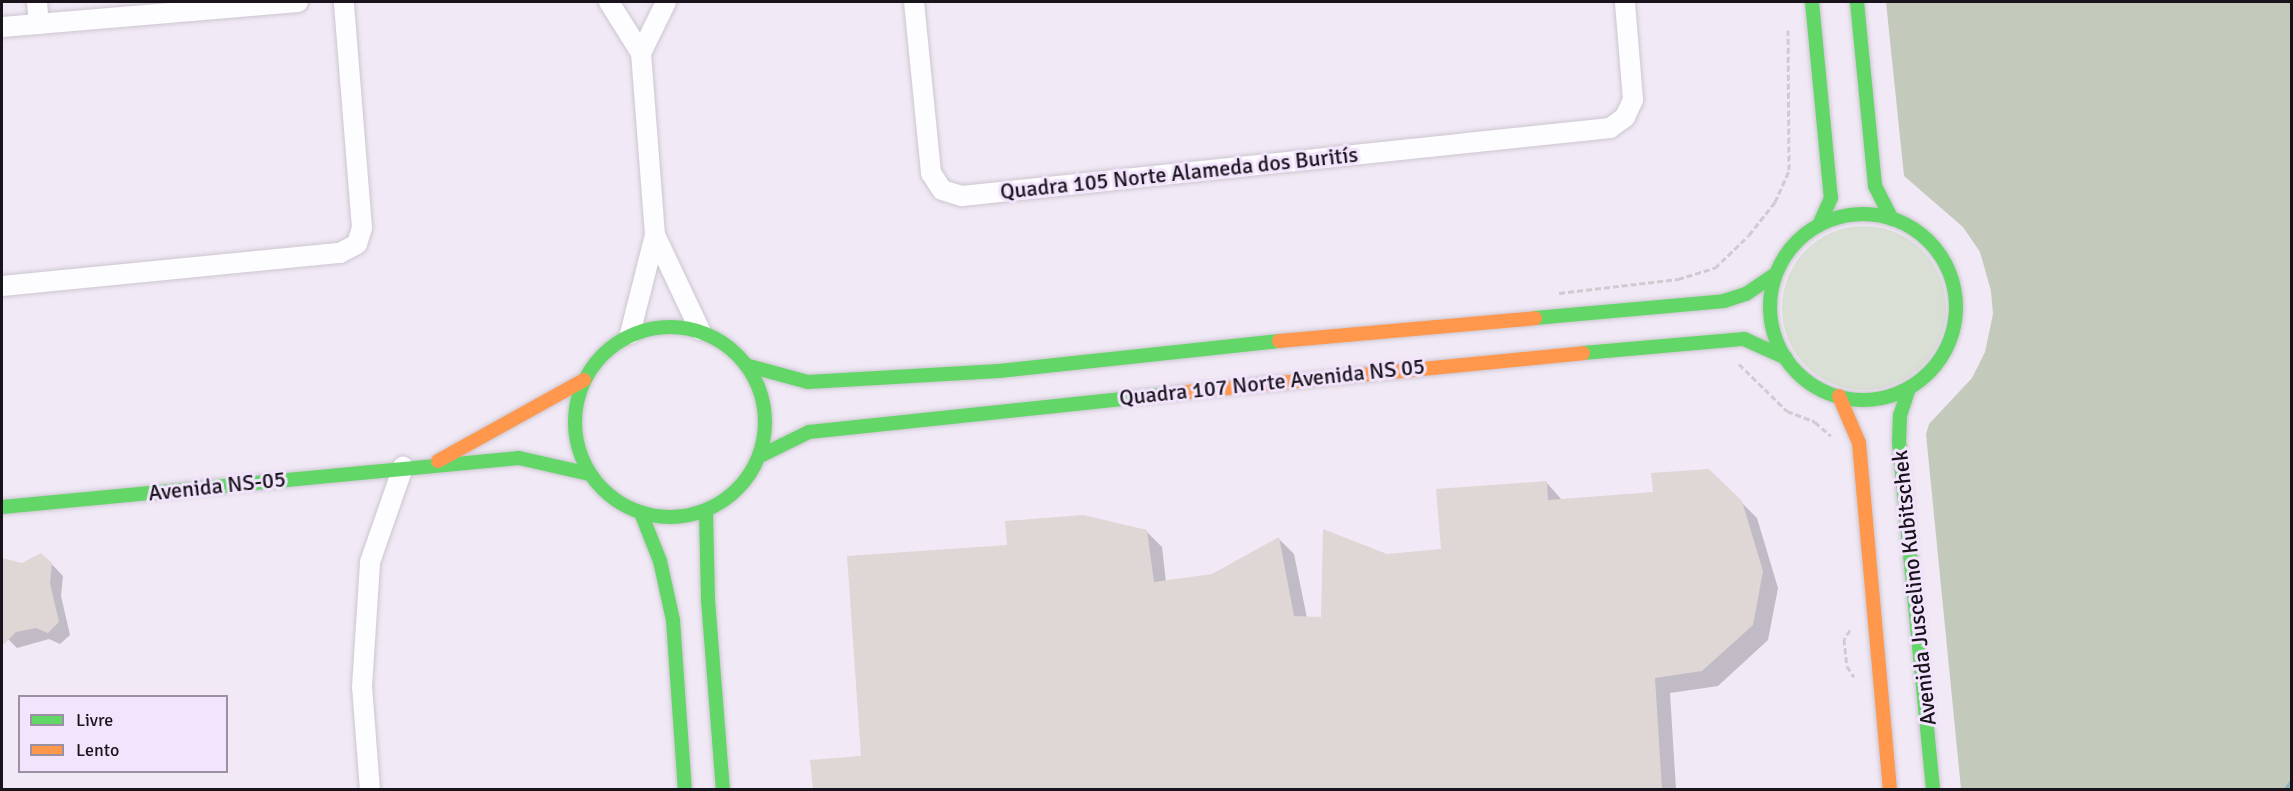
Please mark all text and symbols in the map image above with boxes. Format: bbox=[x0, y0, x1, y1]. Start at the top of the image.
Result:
street label: Quadra 105 Norte Alameda dos Buritís bbox=[999, 141, 1359, 205]
street label: Quadra 107 Norte Avenida NS 05 bbox=[1118, 353, 1426, 411]
street label: Avenida Juscelino Kubitschek bbox=[1886, 449, 1942, 727]
street label: Avenida NS-05 bbox=[147, 466, 287, 506]
legend bbox=[18, 695, 228, 773]
text: Livre bbox=[76, 709, 113, 731]
text: Lento bbox=[76, 739, 119, 761]

